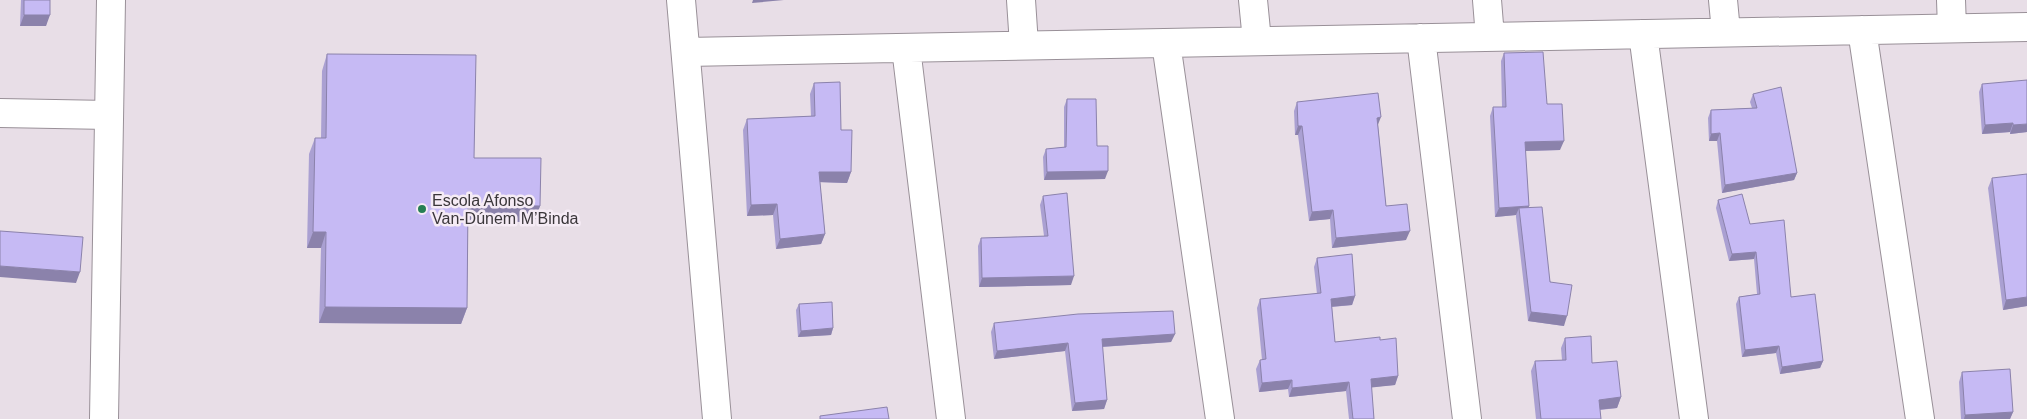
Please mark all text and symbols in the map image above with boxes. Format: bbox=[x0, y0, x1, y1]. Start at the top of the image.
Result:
place label: Escola Afonso Van-Dúnem M’Binda bbox=[432, 192, 579, 227]
marker: Escola Afonso Van-Dúnem M’Binda bbox=[416, 203, 428, 215]

